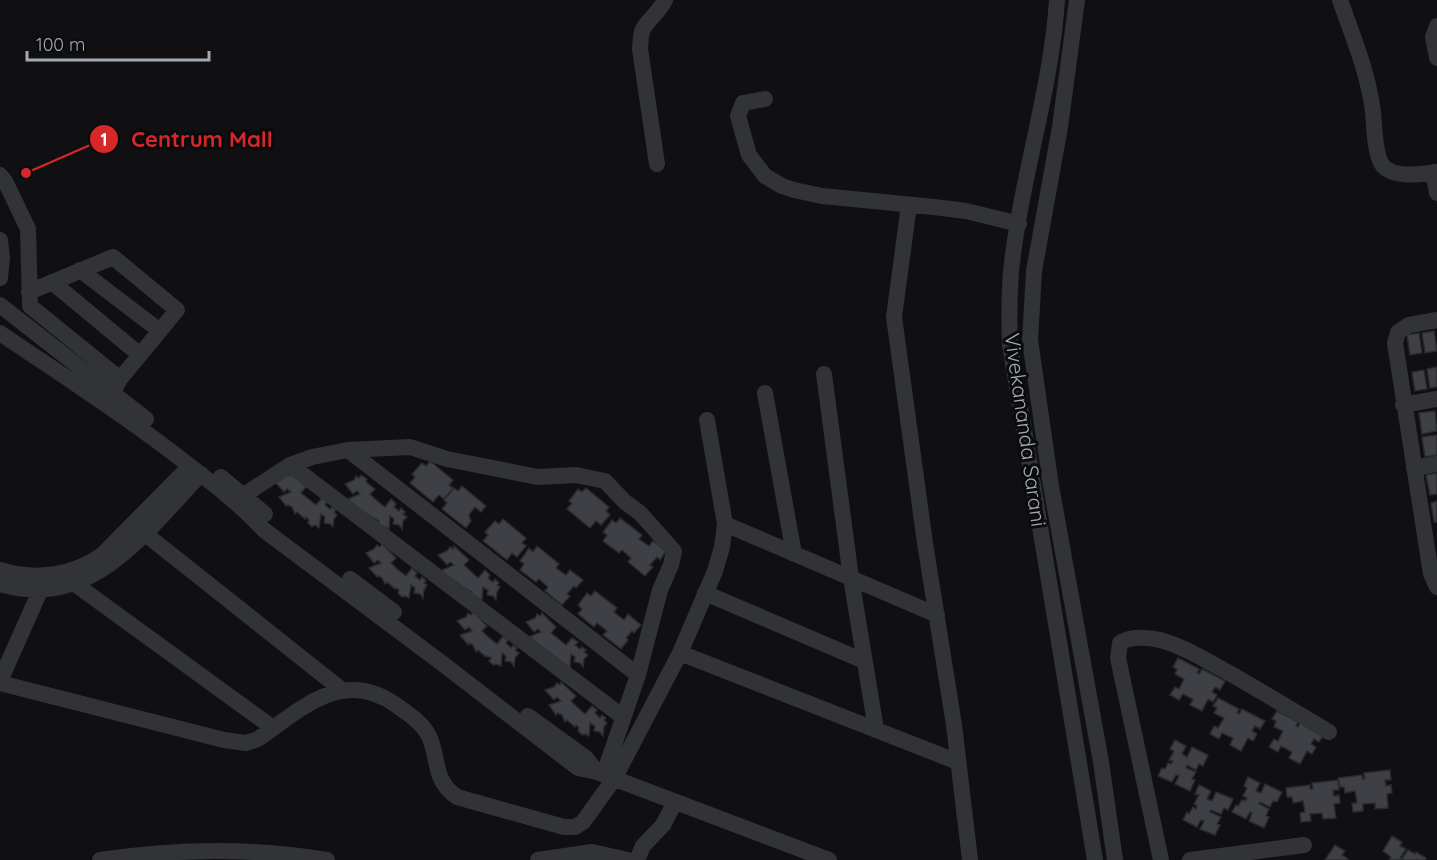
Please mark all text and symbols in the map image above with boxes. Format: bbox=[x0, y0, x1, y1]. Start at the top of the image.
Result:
scale bar bbox=[27, 24, 208, 62]
text: 100 m bbox=[36, 33, 85, 56]
callout: Centrum Mall bbox=[89, 119, 285, 159]
text: Centrum Mall bbox=[131, 125, 273, 153]
text: 1 bbox=[100, 128, 108, 151]
street label: Vivekananda Sarani bbox=[1000, 331, 1052, 528]

